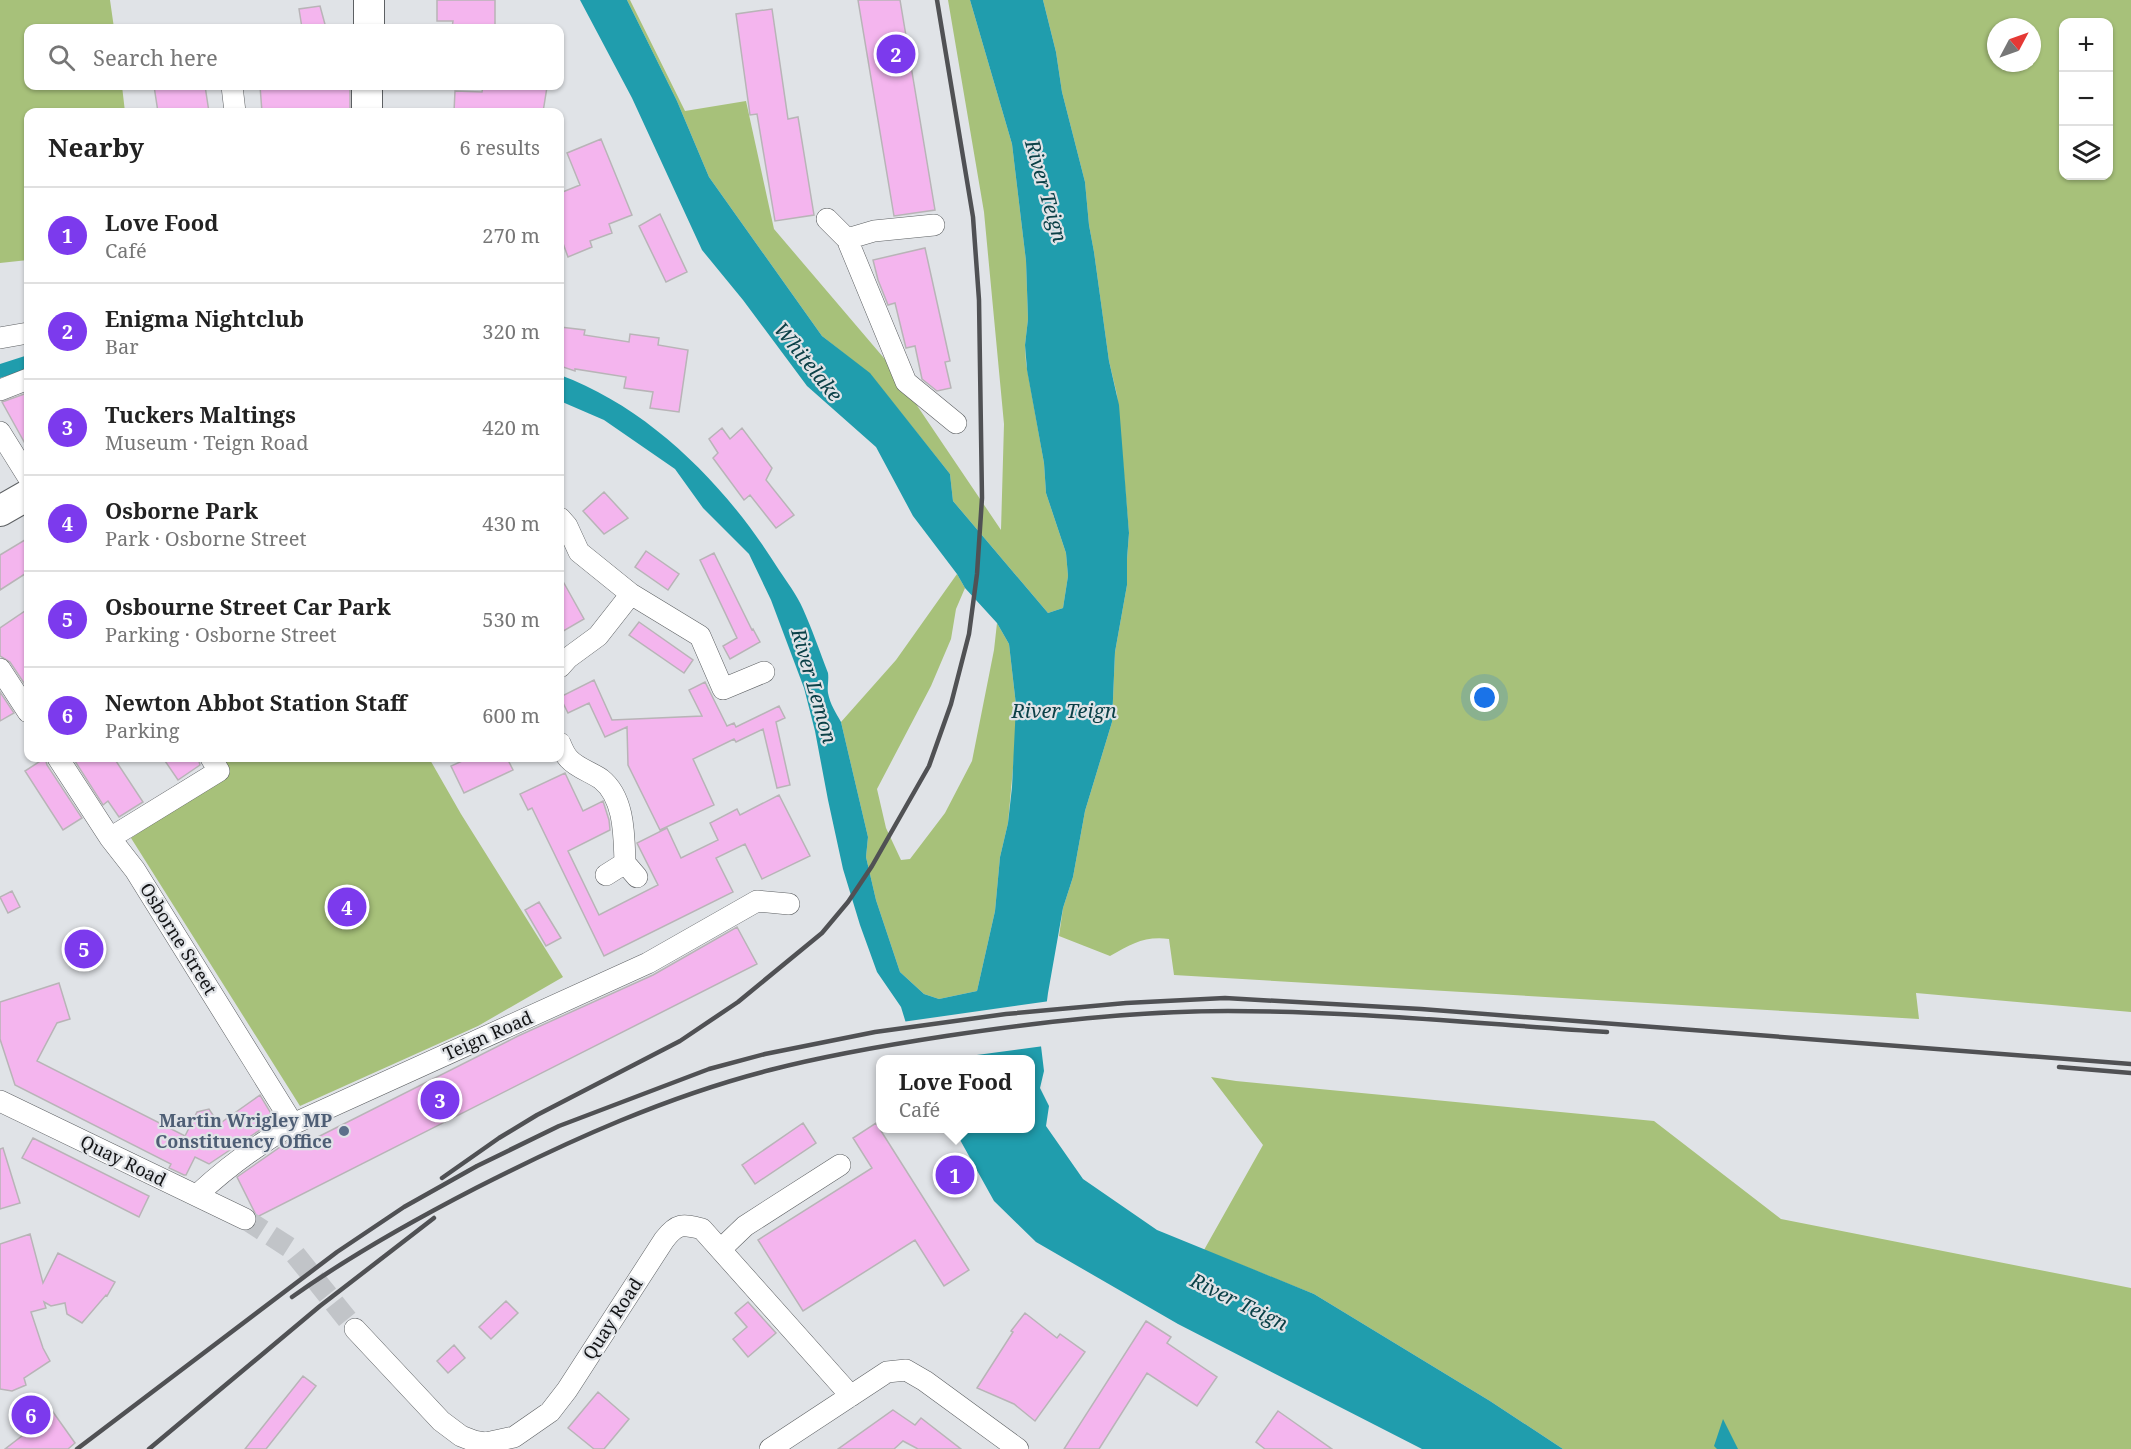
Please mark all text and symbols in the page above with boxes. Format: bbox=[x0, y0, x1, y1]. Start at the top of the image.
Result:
north arrow bbox=[1987, 18, 2041, 72]
map controls bbox=[2059, 18, 2113, 180]
button: + bbox=[2059, 18, 2113, 72]
search box bbox=[24, 24, 564, 90]
pin: 2 bbox=[876, 32, 916, 76]
icon: search bbox=[45, 41, 78, 74]
text: Search here bbox=[93, 42, 218, 72]
button: − bbox=[2059, 72, 2113, 126]
button: layers bbox=[2059, 126, 2113, 180]
text: Nearby bbox=[48, 129, 144, 165]
text: 6 results bbox=[460, 134, 540, 161]
water label: River Teign bbox=[1019, 136, 1074, 245]
text: Love Food bbox=[105, 207, 219, 237]
text: 1 bbox=[62, 222, 73, 249]
text: 270 m bbox=[482, 222, 540, 249]
text: Café bbox=[105, 237, 147, 264]
text: Enigma Nightclub bbox=[105, 303, 304, 333]
water label: Whitelake bbox=[768, 316, 849, 407]
text: 2 bbox=[62, 318, 73, 345]
text: 320 m bbox=[482, 318, 540, 345]
text: Bar bbox=[105, 333, 139, 360]
text: Tuckers Maltings bbox=[105, 399, 296, 429]
text: 3 bbox=[62, 414, 73, 441]
text: 420 m bbox=[482, 414, 540, 441]
text: Museum · Teign Road bbox=[105, 429, 309, 456]
text: Osborne Park bbox=[105, 495, 258, 525]
text: 4 bbox=[62, 510, 73, 537]
text: 430 m bbox=[482, 510, 540, 537]
text: Park · Osborne Street bbox=[105, 525, 307, 552]
text: Osbourne Street Car Park bbox=[105, 591, 391, 621]
text: 5 bbox=[62, 606, 73, 633]
text: 530 m bbox=[482, 606, 540, 633]
text: Parking · Osborne Street bbox=[105, 621, 337, 648]
water label: River Lemon bbox=[785, 624, 844, 746]
your location bbox=[1470, 683, 1499, 712]
text: Newton Abbot Station Staff bbox=[105, 687, 407, 717]
water label: River Teign bbox=[1010, 697, 1117, 724]
text: 6 bbox=[62, 702, 73, 729]
text: 600 m bbox=[482, 702, 540, 729]
text: Parking bbox=[105, 717, 180, 744]
street label: Osborne Street bbox=[135, 878, 223, 999]
pin: 4 bbox=[328, 884, 366, 930]
pin: 5 bbox=[64, 926, 104, 972]
street label: Teign Road bbox=[439, 1005, 536, 1065]
popup bbox=[876, 1055, 1035, 1133]
text: Love Food bbox=[899, 1066, 1012, 1096]
pin: 3 bbox=[420, 1078, 460, 1122]
text: Café bbox=[899, 1096, 940, 1123]
place label: Martin Wrigley MP Constituency Office bbox=[155, 1108, 333, 1153]
marker: Martin Wrigley MP Constituency Office bbox=[337, 1124, 351, 1138]
street label: Quay Road bbox=[76, 1129, 170, 1191]
pin: 1 bbox=[936, 1152, 974, 1198]
water label: River Teign bbox=[1185, 1266, 1292, 1337]
street label: Quay Road bbox=[577, 1273, 647, 1364]
pin: 6 bbox=[12, 1392, 51, 1438]

